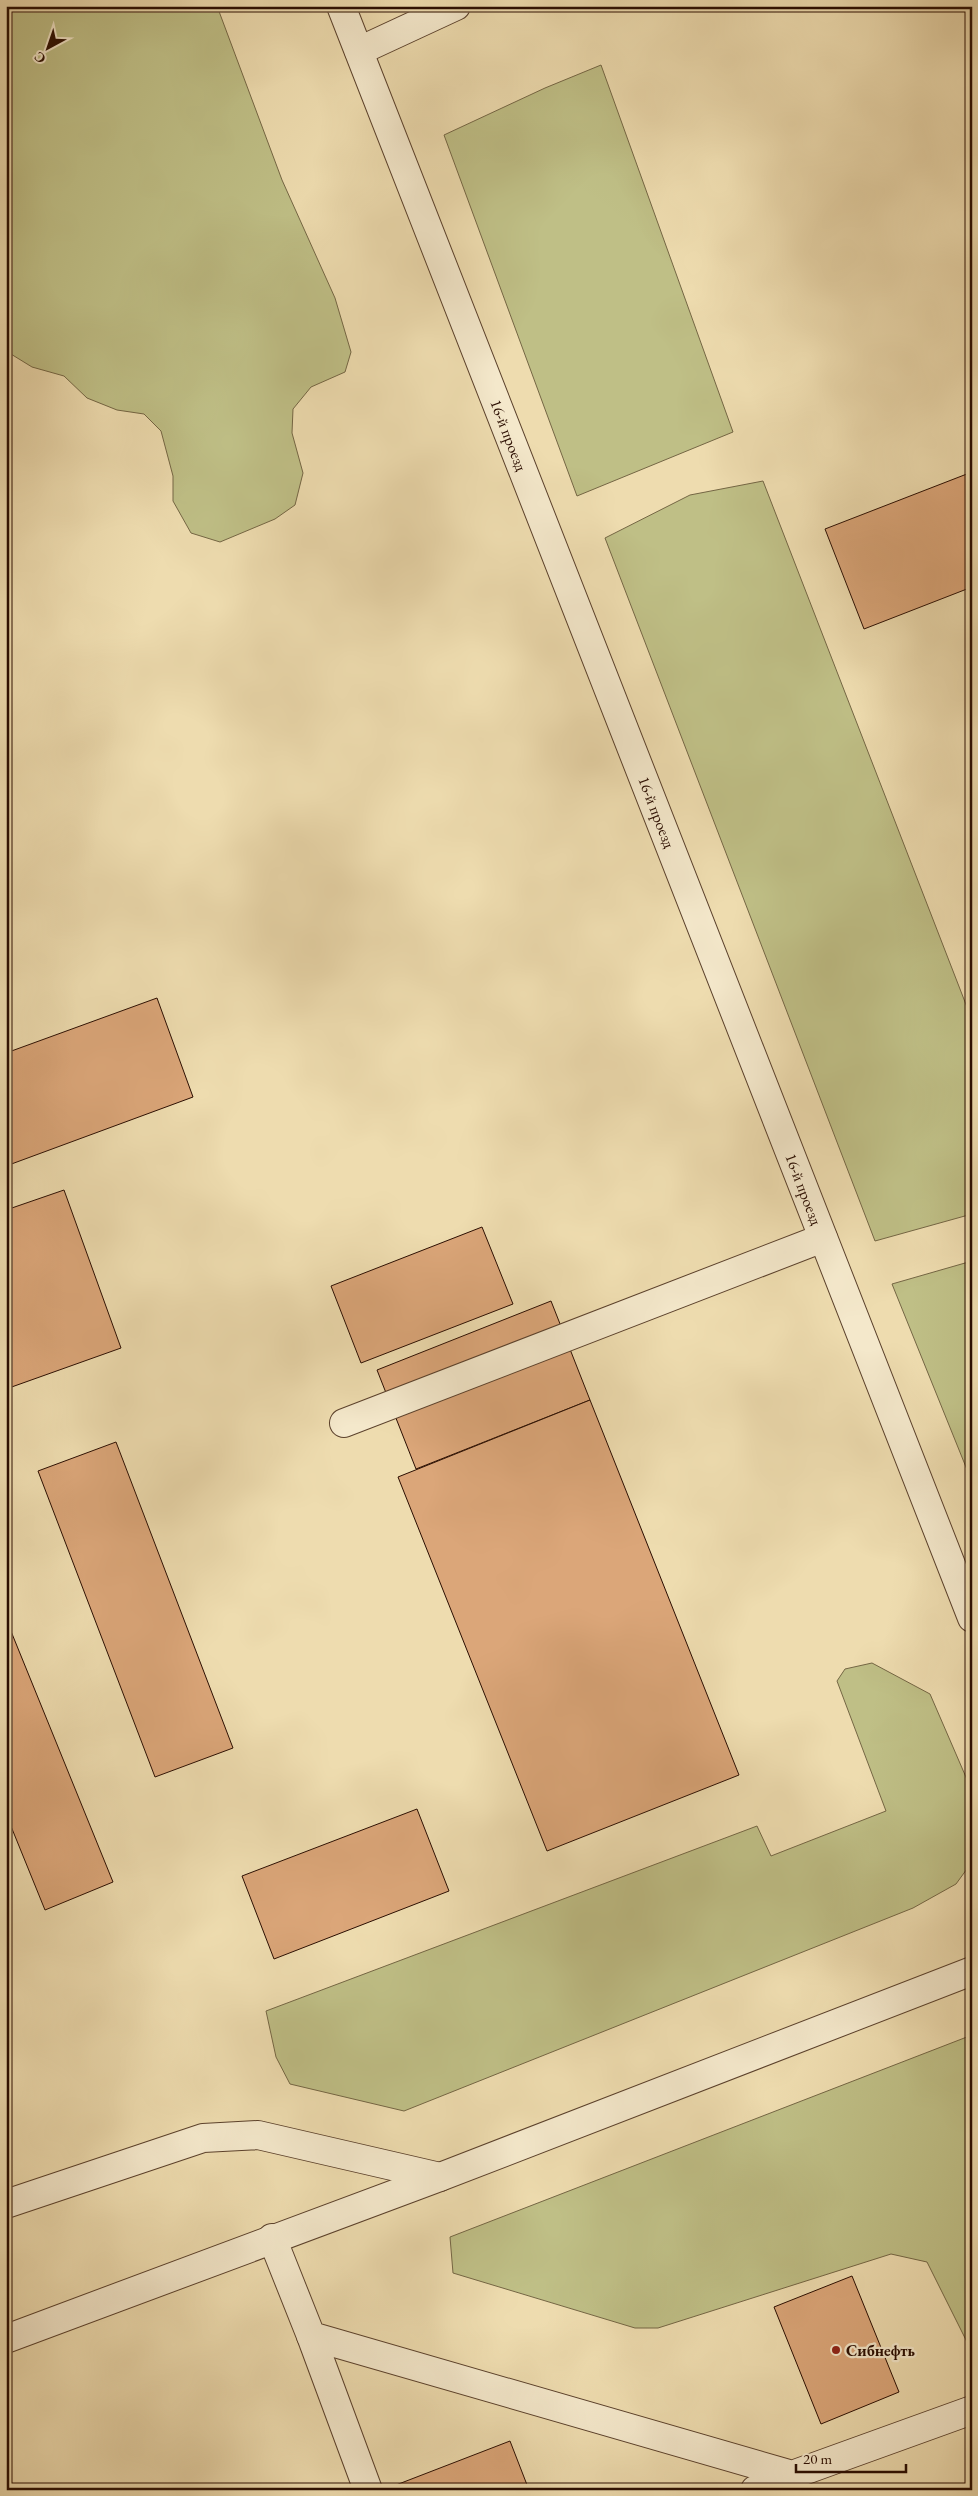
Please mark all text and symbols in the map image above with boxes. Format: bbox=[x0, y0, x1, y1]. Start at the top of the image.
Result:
north arrow bbox=[22, 22, 72, 72]
text: С bbox=[30, 48, 49, 68]
street label: 16-й проезд bbox=[485, 396, 532, 475]
street label: 16-й проезд bbox=[633, 773, 680, 852]
street label: 16-й проезд bbox=[780, 1150, 827, 1229]
place label: Сибнефть bbox=[846, 2340, 916, 2361]
marker: Сибнефть bbox=[830, 2344, 842, 2356]
scale bar bbox=[796, 2441, 906, 2473]
text: 20 m bbox=[803, 2449, 832, 2468]

